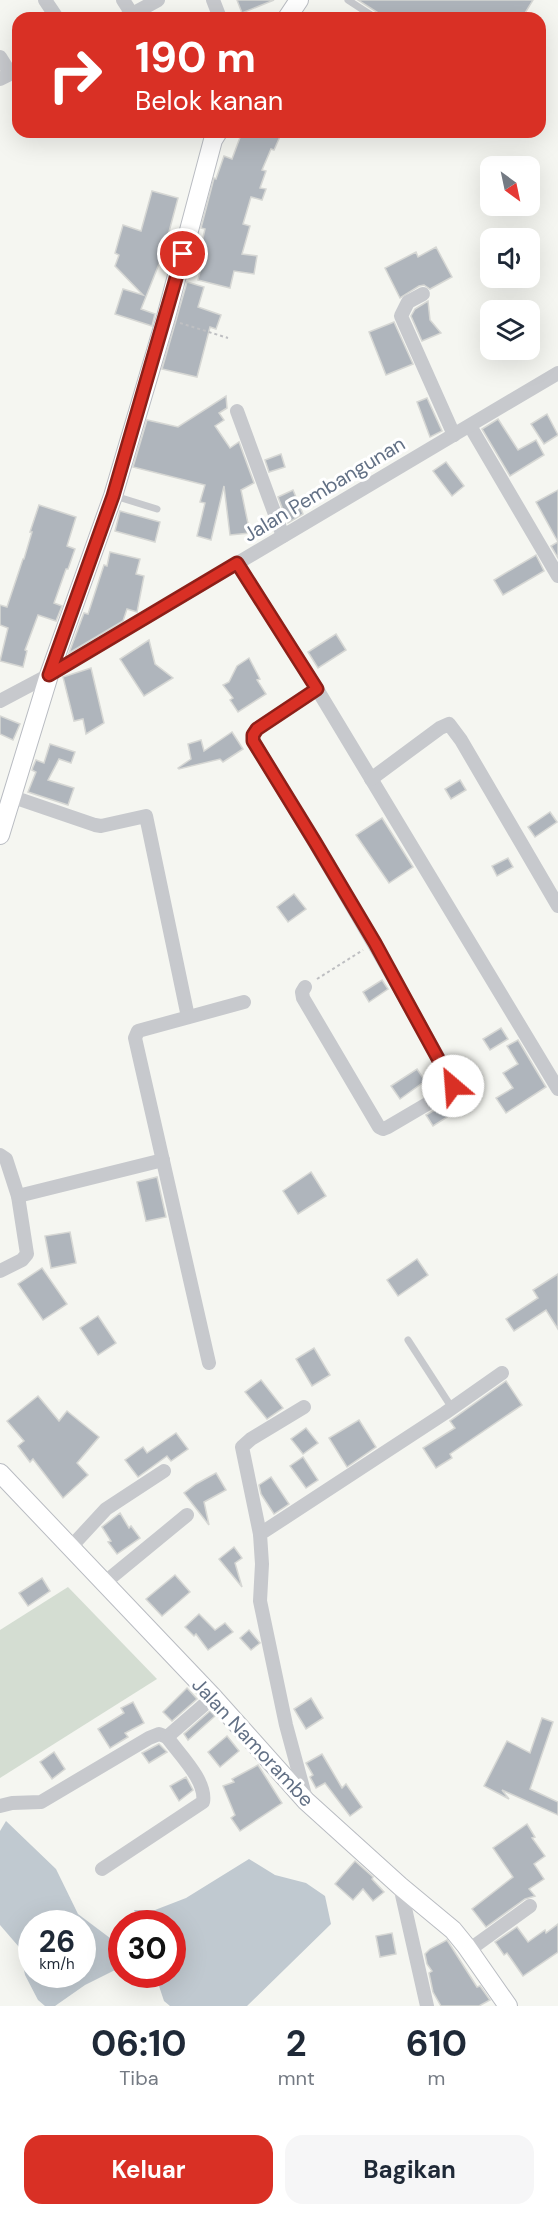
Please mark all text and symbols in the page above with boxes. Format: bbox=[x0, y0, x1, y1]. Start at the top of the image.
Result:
text: 190 m bbox=[135, 30, 256, 85]
icon: right bbox=[36, 36, 114, 114]
text: Belok kanan bbox=[135, 83, 283, 118]
north arrow bbox=[480, 156, 540, 216]
map controls bbox=[480, 156, 540, 360]
pin bbox=[157, 228, 208, 279]
button: sound bbox=[480, 228, 540, 288]
icon: arrive bbox=[166, 237, 199, 270]
button: layers bbox=[480, 300, 540, 360]
street label: Jalan Pembangunan bbox=[238, 430, 410, 548]
position arrow bbox=[421, 1054, 485, 1118]
street label: Jalan Namorambe bbox=[186, 1672, 320, 1812]
speed limit sign: 30 bbox=[108, 1910, 186, 1988]
text: 26 bbox=[39, 1922, 75, 1961]
text: km/h bbox=[39, 1954, 75, 1974]
text: 06:10 bbox=[91, 2020, 187, 2067]
text: 2 bbox=[286, 2020, 307, 2067]
text: 610 bbox=[406, 2020, 467, 2067]
text: Tiba bbox=[119, 2065, 159, 2091]
text: mnt bbox=[278, 2065, 315, 2091]
text: m bbox=[427, 2065, 445, 2091]
button: Keluar bbox=[24, 2135, 273, 2204]
button: Bagikan bbox=[285, 2135, 534, 2204]

